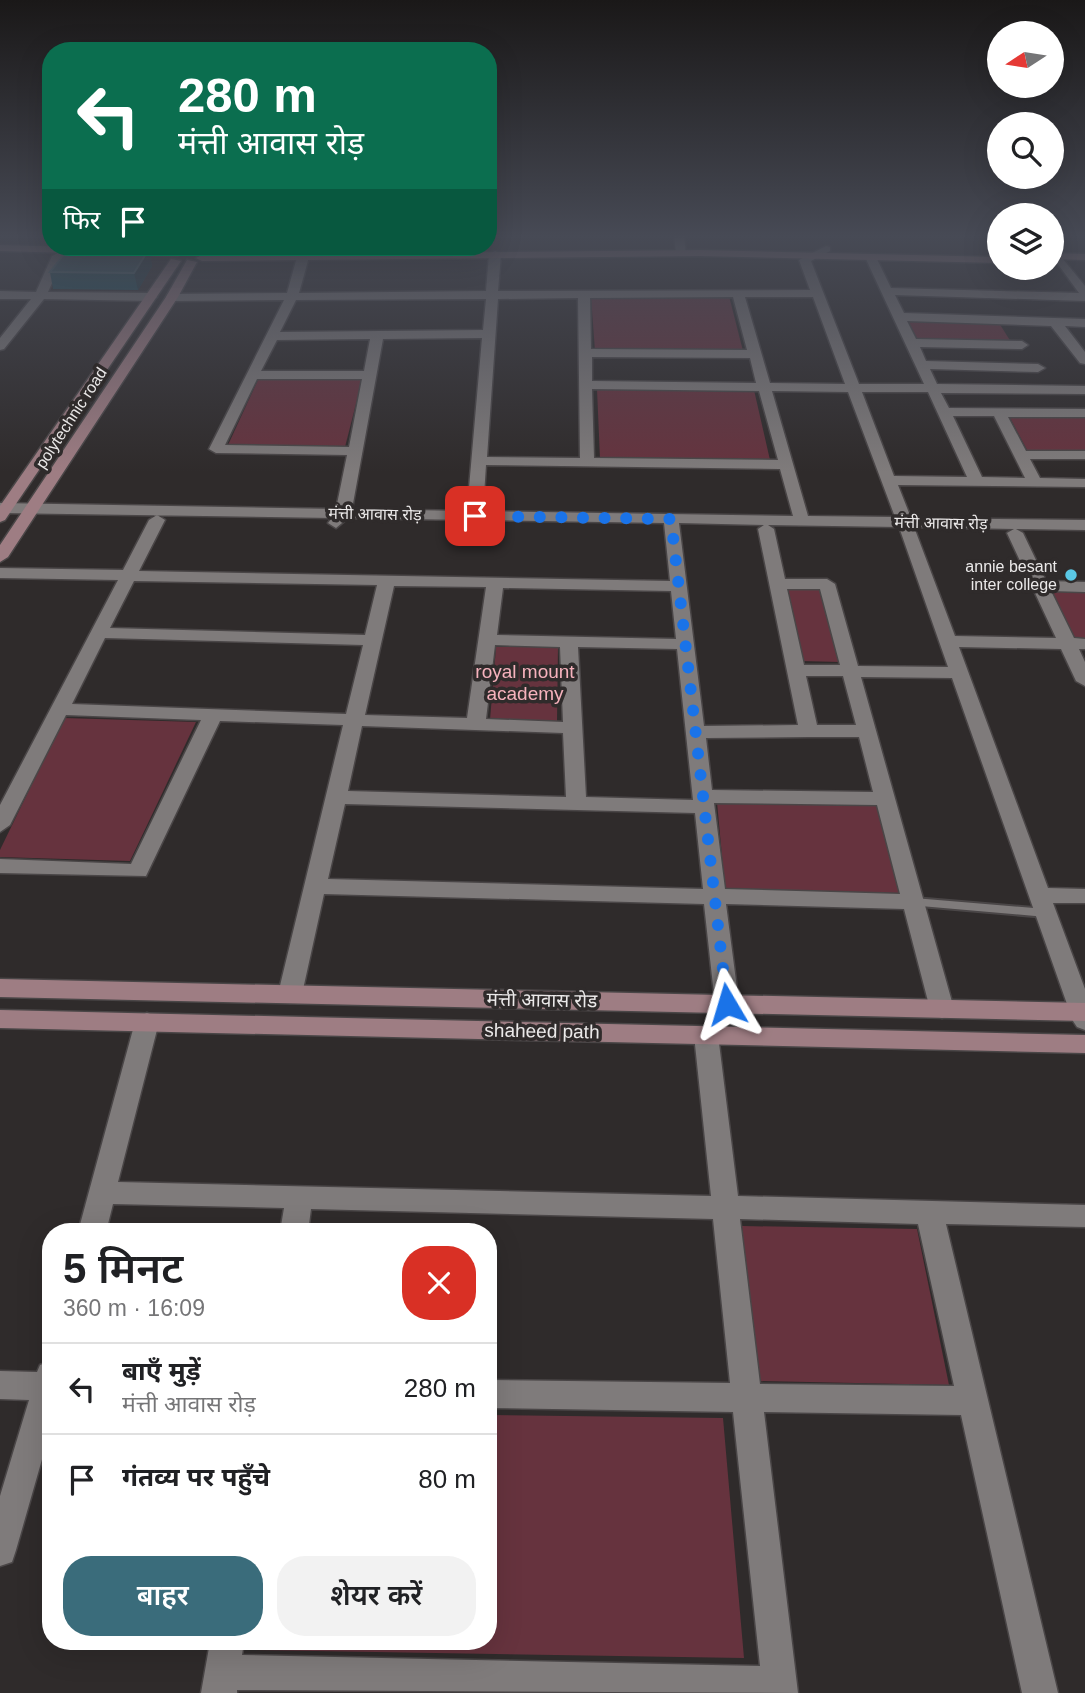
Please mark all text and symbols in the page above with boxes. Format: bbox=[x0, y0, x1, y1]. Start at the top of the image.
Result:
north arrow bbox=[987, 21, 1064, 98]
map controls bbox=[987, 21, 1064, 280]
text: 280 m bbox=[178, 68, 317, 122]
icon: left bbox=[63, 70, 154, 161]
button: search bbox=[987, 112, 1064, 189]
text: मंत्ती आवास रोड़ bbox=[178, 125, 364, 161]
icon: arrive bbox=[114, 203, 152, 241]
button: layers bbox=[987, 203, 1064, 280]
text: फिर bbox=[63, 205, 100, 235]
street label: polytechnic road bbox=[32, 365, 110, 471]
pin bbox=[445, 486, 505, 546]
icon: arrive bbox=[456, 497, 494, 535]
street label: मंत्ती आवास रोड़ bbox=[328, 505, 422, 524]
street label: मंत्ती आवास रोड़ bbox=[894, 514, 988, 533]
place label: annie besant inter college bbox=[965, 558, 1058, 593]
marker: annie besant inter college bbox=[1063, 567, 1079, 583]
park label: royal mount academy bbox=[475, 661, 575, 704]
position arrow bbox=[690, 967, 764, 1041]
street label: मंत्ती आवास रोड bbox=[487, 989, 598, 1011]
street label: shaheed path bbox=[484, 1019, 600, 1043]
text: 5 मिनट bbox=[63, 1245, 183, 1292]
button: close bbox=[402, 1246, 476, 1320]
text: 360 m · 16:09 bbox=[63, 1295, 205, 1321]
text: बाएँ मुड़ें bbox=[122, 1356, 201, 1386]
icon: left bbox=[63, 1370, 101, 1408]
text: 280 m bbox=[404, 1373, 476, 1403]
text: मंत्ती आवास रोड़ bbox=[122, 1391, 256, 1417]
icon: arrive bbox=[63, 1461, 101, 1499]
text: गंतव्य पर पहुँचे bbox=[122, 1462, 270, 1492]
text: 80 m bbox=[418, 1464, 476, 1494]
button: बाहर bbox=[63, 1556, 263, 1636]
button: शेयर करें bbox=[277, 1556, 476, 1636]

